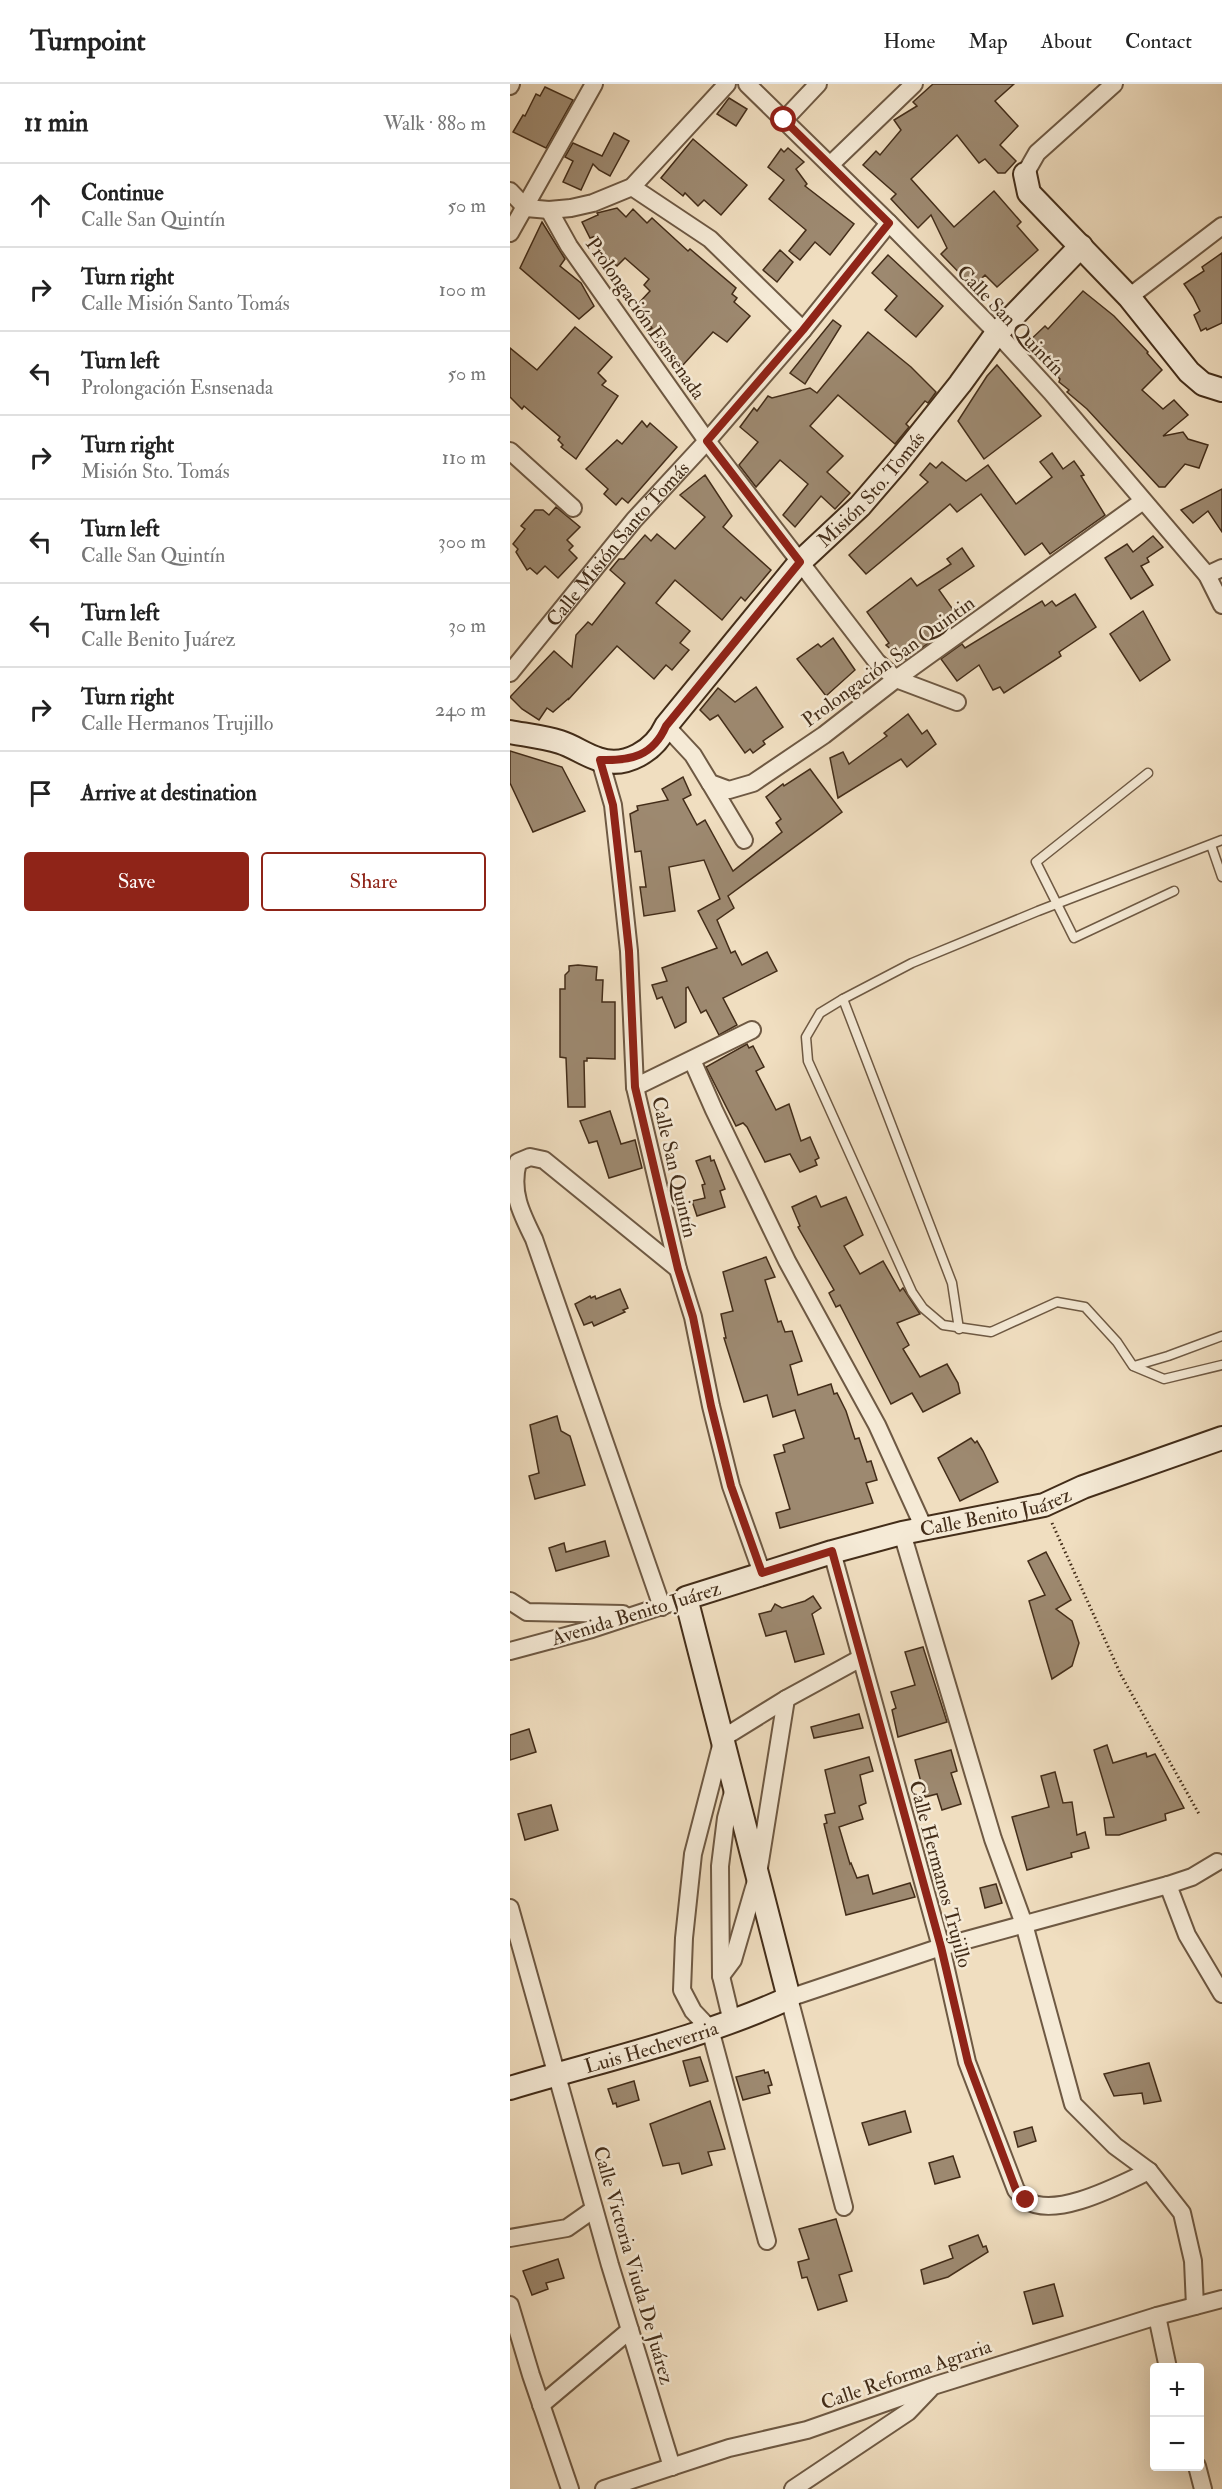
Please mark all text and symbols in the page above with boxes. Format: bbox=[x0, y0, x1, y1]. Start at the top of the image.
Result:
text: Turnpoint bbox=[30, 24, 146, 59]
text: Home bbox=[883, 28, 935, 55]
text: Map bbox=[968, 28, 1008, 55]
text: About bbox=[1041, 28, 1092, 55]
text: Contact bbox=[1125, 28, 1192, 55]
route start bbox=[770, 106, 796, 132]
text: 11 min bbox=[24, 107, 89, 139]
text: Walk · 880 m bbox=[383, 111, 486, 136]
text: Continue bbox=[81, 179, 164, 207]
icon: ahead bbox=[24, 189, 57, 222]
text: 50 m bbox=[447, 193, 486, 218]
text: Calle San Quintín bbox=[81, 207, 225, 232]
street label: Prolongación Esnsenada bbox=[580, 232, 711, 405]
street label: Calle San Quintín bbox=[952, 260, 1070, 381]
text: Turn right bbox=[81, 263, 174, 291]
icon: right bbox=[24, 273, 57, 306]
text: 100 m bbox=[439, 277, 486, 302]
text: Calle Misión Santo Tomás bbox=[81, 291, 290, 316]
text: Turn left bbox=[81, 347, 160, 375]
icon: left bbox=[24, 357, 57, 390]
text: 50 m bbox=[447, 361, 486, 386]
text: Prolongación Esnsenada bbox=[81, 375, 273, 400]
street label: Misión Sto. Tomás bbox=[812, 426, 931, 553]
text: Turn right bbox=[81, 431, 174, 459]
icon: right bbox=[24, 441, 57, 474]
text: 110 m bbox=[442, 445, 486, 470]
street label: Calle Misión Santo Tomás bbox=[541, 456, 695, 632]
text: Misión Sto. Tomás bbox=[81, 459, 230, 484]
text: Turn left bbox=[81, 515, 160, 543]
icon: left bbox=[24, 525, 57, 558]
text: 300 m bbox=[438, 529, 486, 554]
text: Calle San Quintín bbox=[81, 543, 225, 568]
street label: Prolongación San Quintin bbox=[797, 590, 980, 733]
text: Turn left bbox=[81, 599, 160, 627]
icon: left bbox=[24, 609, 57, 642]
text: 30 m bbox=[448, 613, 486, 638]
text: Calle Benito Juárez bbox=[81, 627, 235, 652]
text: Turn right bbox=[81, 683, 174, 711]
icon: right bbox=[24, 693, 57, 726]
text: 240 m bbox=[435, 697, 486, 722]
text: Calle Hermanos Trujillo bbox=[81, 711, 273, 736]
icon: arrive bbox=[24, 777, 57, 810]
text: Arrive at destination bbox=[81, 779, 257, 807]
button: Save bbox=[24, 852, 249, 911]
button: Share bbox=[261, 852, 486, 911]
street label: Calle San Quintín bbox=[646, 1094, 703, 1240]
street label: Calle Benito Juárez bbox=[918, 1482, 1076, 1542]
street label: Avenida Benito Juárez bbox=[547, 1576, 724, 1651]
street label: Calle Hermanos Trujillo bbox=[904, 1778, 977, 1970]
street label: Luis Hecheverria bbox=[582, 2015, 722, 2079]
street label: Calle Victoria Viuda De Juárez bbox=[588, 2143, 680, 2387]
route end bbox=[1012, 2186, 1038, 2212]
street label: Calle Reforma Agraria bbox=[818, 2333, 995, 2415]
map controls bbox=[1150, 2363, 1204, 2471]
button: + bbox=[1150, 2363, 1204, 2417]
button: − bbox=[1150, 2417, 1204, 2471]

